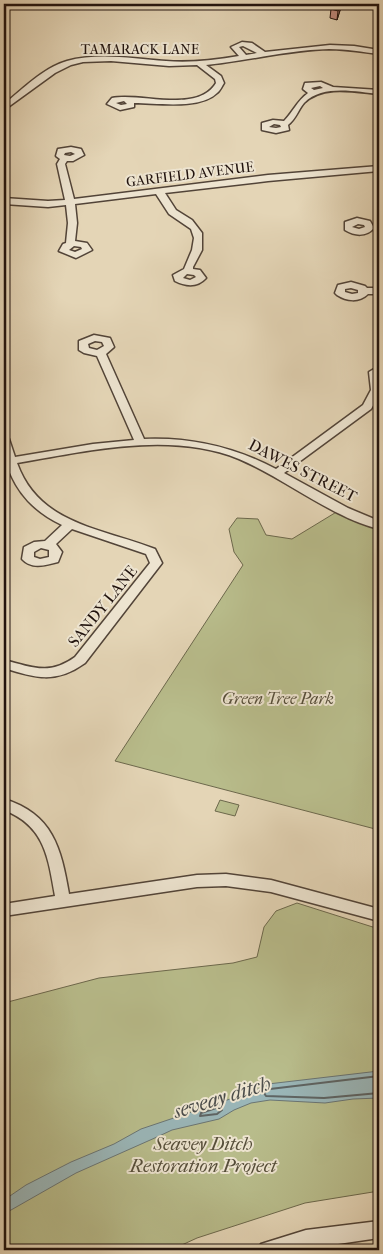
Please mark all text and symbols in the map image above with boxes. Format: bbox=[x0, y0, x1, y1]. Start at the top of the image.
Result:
street label: TAMARACK LANE bbox=[81, 41, 200, 58]
street label: GARFIELD AVENUE bbox=[125, 158, 255, 191]
street label: DAWES STREET bbox=[245, 435, 360, 506]
street label: SANDY LANE bbox=[64, 562, 141, 651]
park label: Green Tree Park bbox=[222, 689, 334, 708]
water label: seveay ditch bbox=[169, 1071, 274, 1123]
park label: Seavey Ditch Restoration Project bbox=[127, 1133, 278, 1177]

